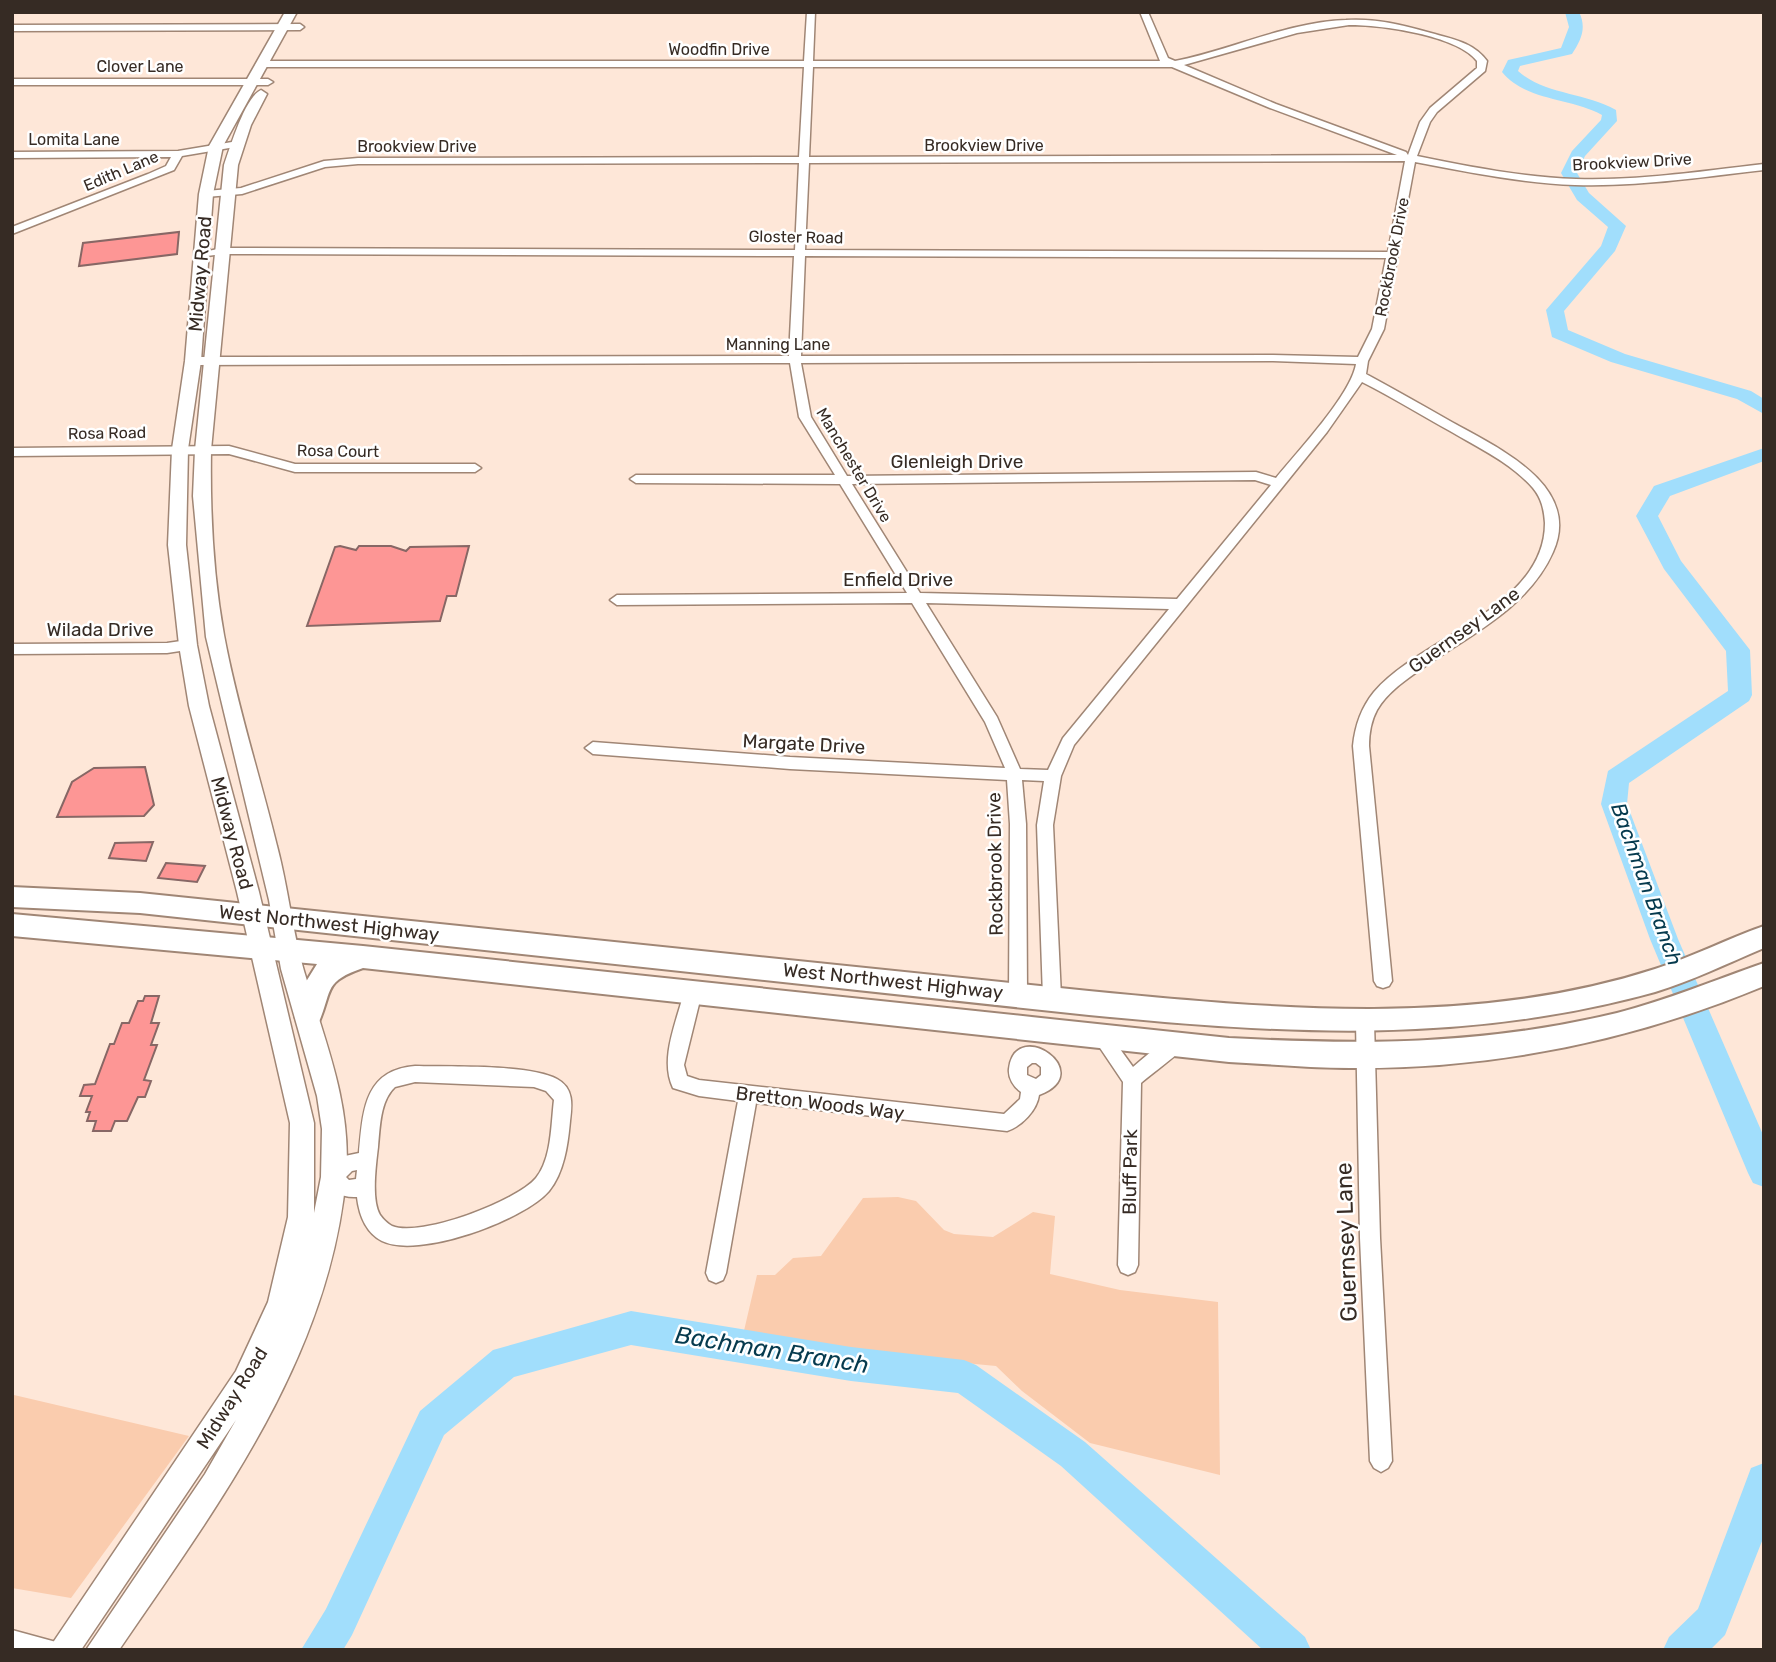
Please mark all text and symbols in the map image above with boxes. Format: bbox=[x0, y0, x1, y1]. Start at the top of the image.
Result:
street label: Woodfin Drive bbox=[668, 40, 770, 59]
street label: Clover Lane bbox=[96, 57, 184, 76]
street label: Lomita Lane bbox=[28, 130, 120, 149]
street label: Brookview Drive bbox=[924, 136, 1044, 155]
street label: Brookview Drive bbox=[357, 137, 477, 156]
street label: Edith Lane bbox=[81, 147, 161, 195]
street label: Brookview Drive bbox=[1572, 149, 1692, 175]
street label: Rockbrook Drive bbox=[1371, 196, 1413, 318]
street label: Midway Road bbox=[183, 215, 217, 333]
street label: Gloster Road bbox=[748, 227, 844, 247]
street label: Manning Lane bbox=[726, 335, 830, 354]
street label: Manchester Drive bbox=[812, 404, 896, 526]
street label: Rosa Road bbox=[68, 423, 146, 443]
street label: Rosa Court bbox=[297, 441, 379, 461]
street label: Glenleigh Drive bbox=[891, 450, 1023, 473]
street label: Enfield Drive bbox=[843, 568, 953, 591]
street label: Guernsey Lane bbox=[1404, 582, 1524, 678]
street label: Wilada Drive bbox=[46, 618, 154, 641]
street label: Margate Drive bbox=[742, 729, 866, 759]
street label: Midway Road bbox=[206, 774, 258, 892]
street label: Rockbrook Drive bbox=[982, 792, 1008, 936]
water label: Bachman Branch bbox=[1606, 799, 1688, 969]
street label: West Northwest Highway bbox=[218, 900, 440, 946]
street label: West Northwest Highway bbox=[782, 958, 1004, 1004]
street label: Bretton Woods Way bbox=[734, 1081, 906, 1125]
street label: Bluff Park bbox=[1118, 1129, 1142, 1215]
street label: Guernsey Lane bbox=[1329, 1162, 1363, 1322]
water label: Bachman Branch bbox=[673, 1321, 871, 1379]
street label: Midway Road bbox=[192, 1343, 272, 1453]

